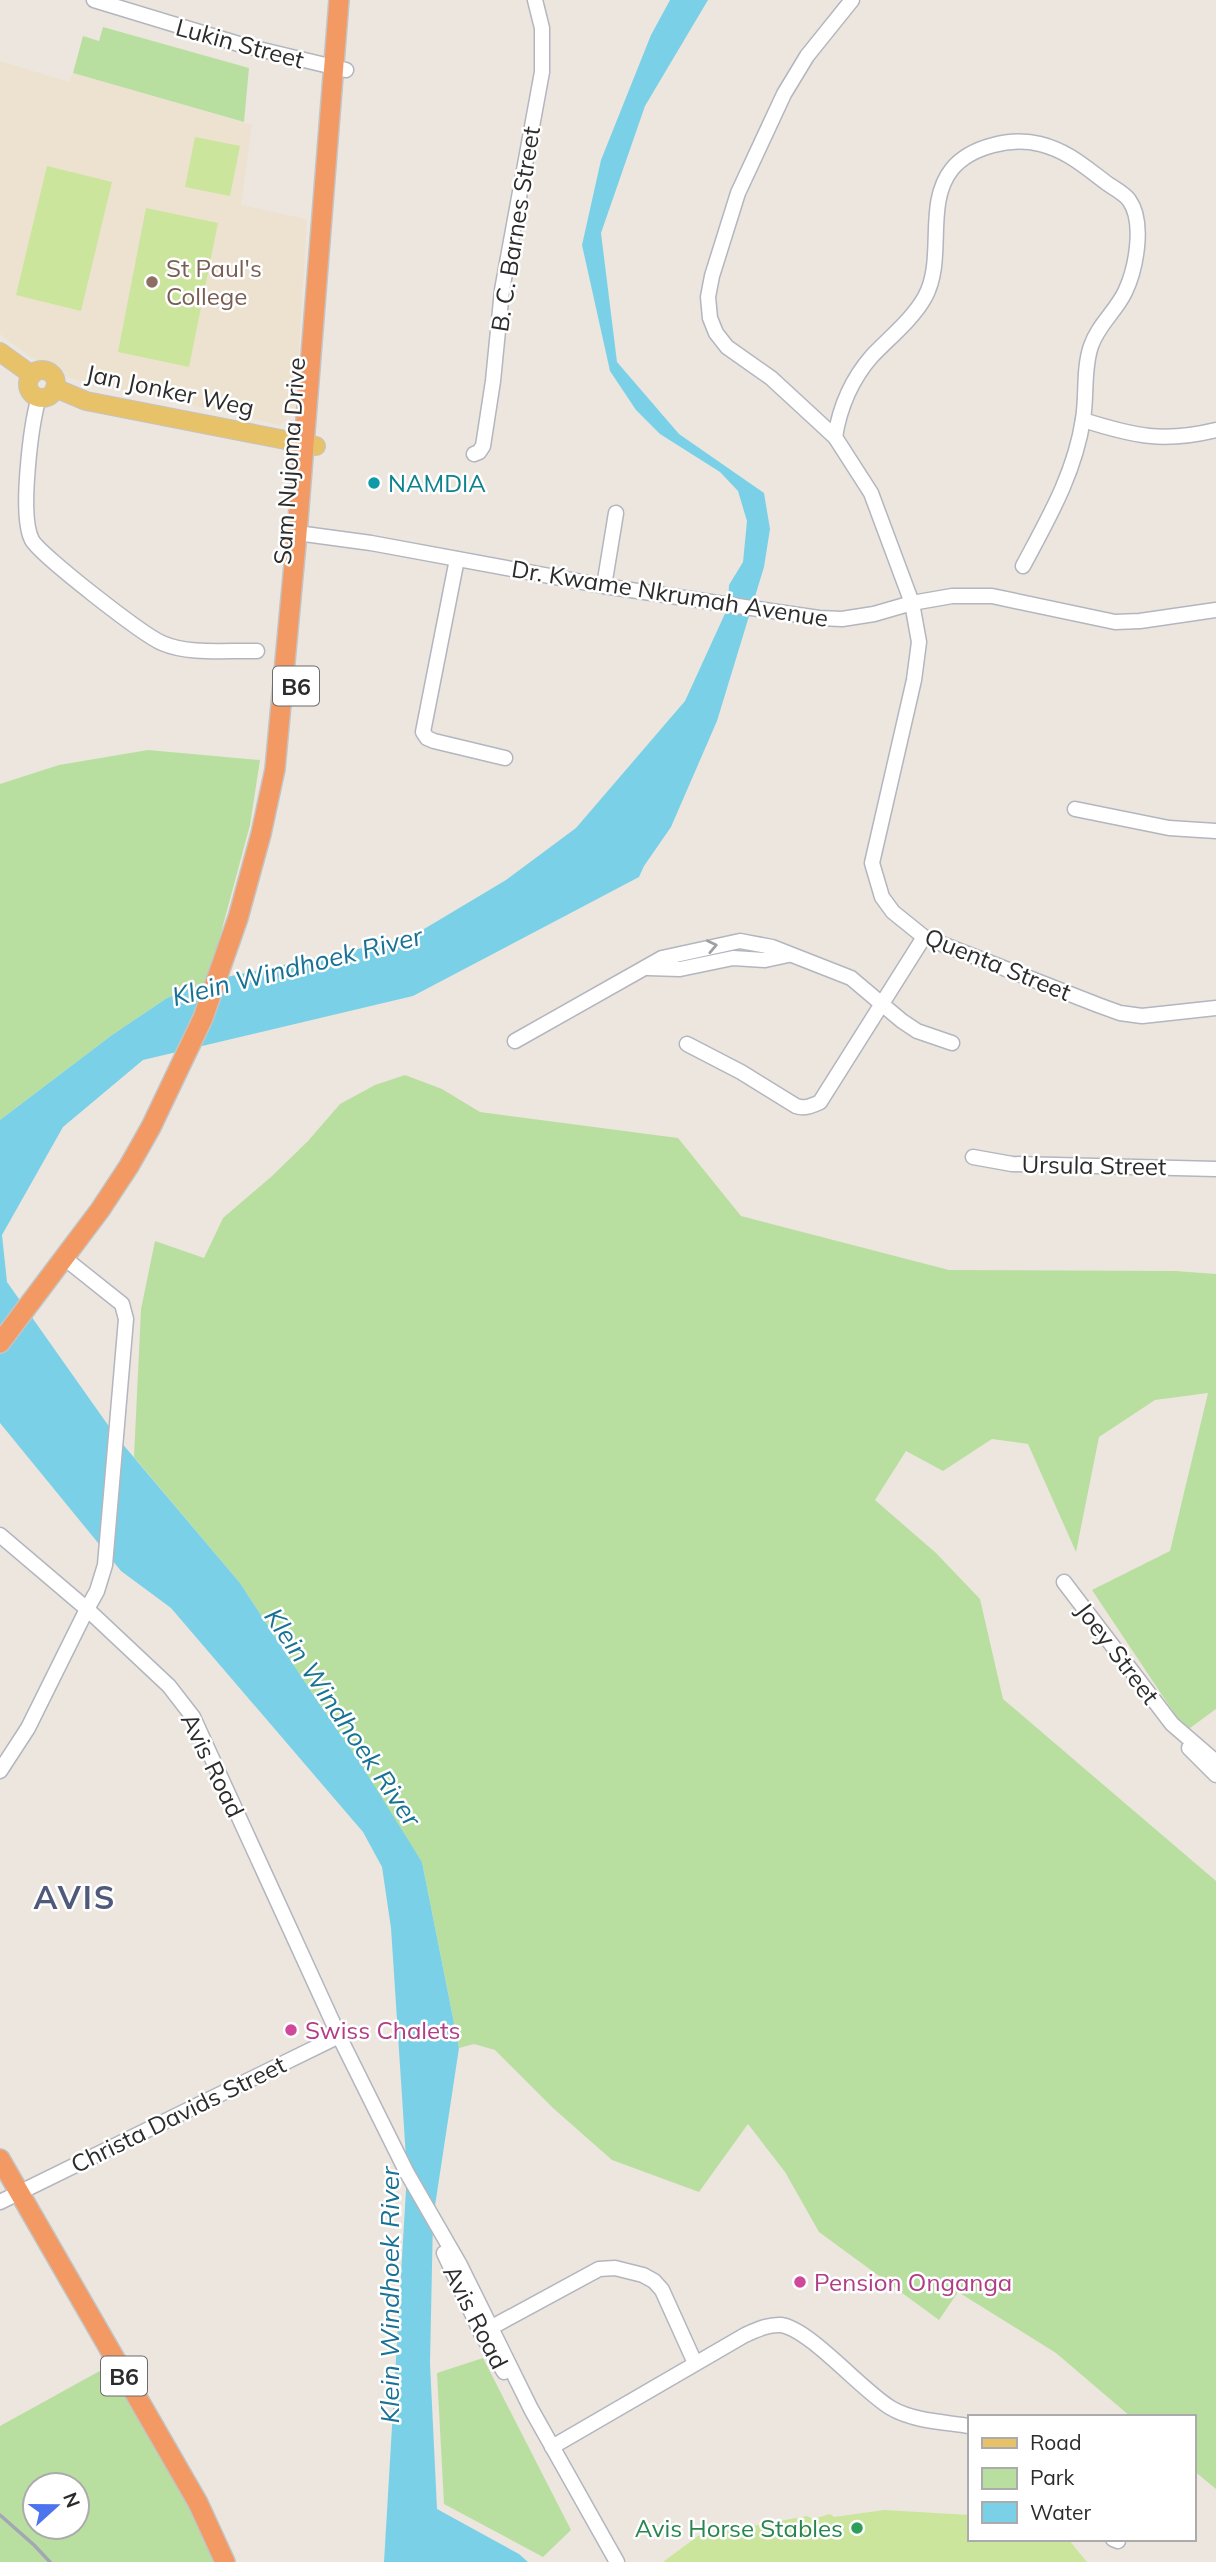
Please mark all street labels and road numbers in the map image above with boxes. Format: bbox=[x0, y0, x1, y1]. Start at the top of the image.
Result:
street label: Lukin Street bbox=[173, 11, 307, 75]
street label: B. C. Barnes Street bbox=[484, 124, 546, 334]
street label: Sam Nujoma Drive bbox=[267, 356, 311, 566]
street label: Jan Jonker Weg bbox=[83, 358, 257, 422]
street label: Dr. Kwame Nkrumah Avenue bbox=[510, 553, 830, 633]
road number: B6 bbox=[273, 666, 319, 706]
street label: Quenta Street bbox=[921, 921, 1075, 1007]
street label: Ursula Street bbox=[1021, 1149, 1167, 1181]
street label: Joey Street bbox=[1070, 1596, 1166, 1710]
street label: Avis Road bbox=[175, 1708, 251, 1822]
street label: Christa Davids Street bbox=[66, 2049, 290, 2179]
street label: Avis Road bbox=[437, 2260, 515, 2374]
road number: B6 bbox=[101, 2356, 147, 2396]

